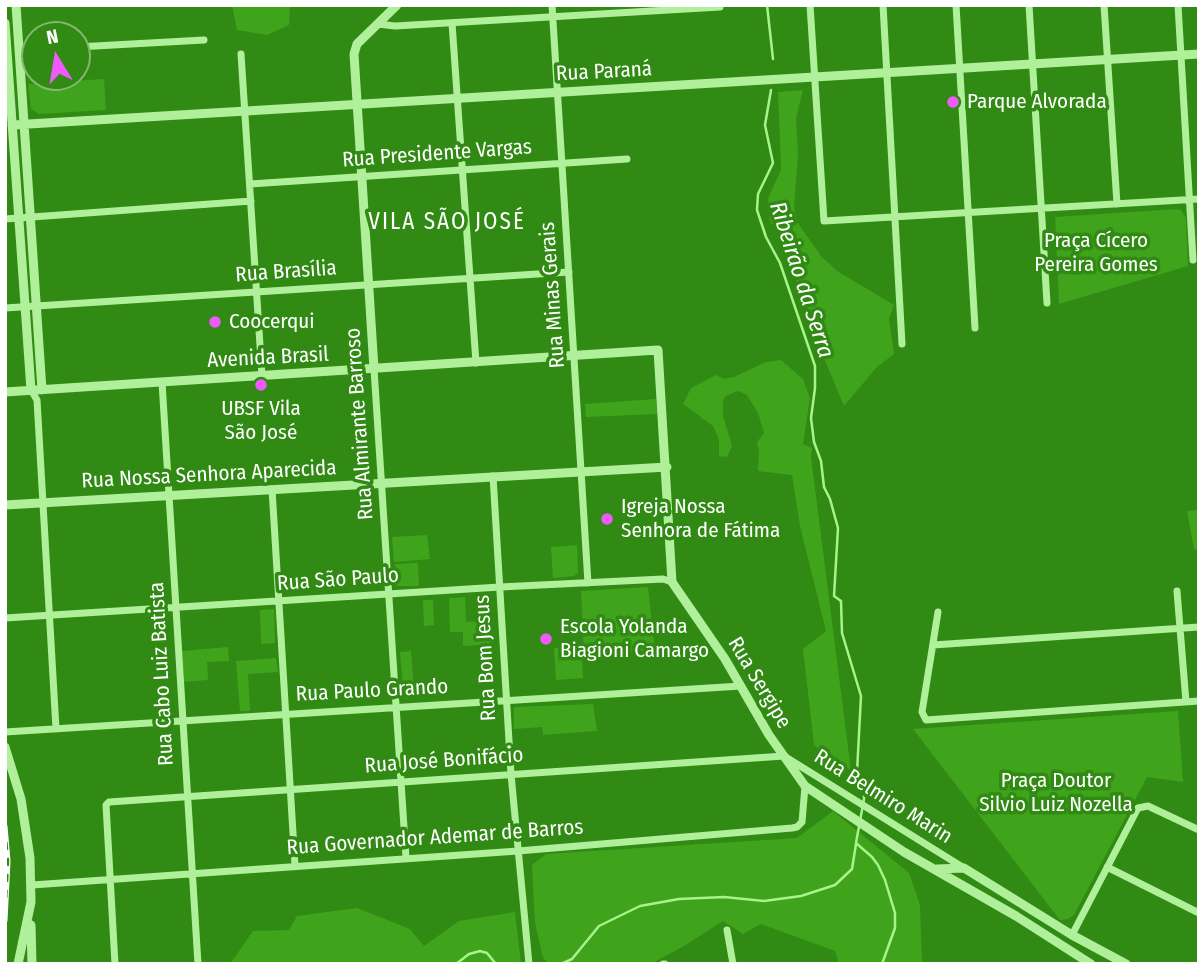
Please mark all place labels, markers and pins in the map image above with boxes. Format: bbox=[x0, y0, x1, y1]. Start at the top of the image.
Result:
place label: Parque Alvorada bbox=[967, 89, 1107, 115]
marker: Parque Alvorada bbox=[945, 94, 961, 110]
place label: Coocerqui bbox=[229, 309, 315, 335]
marker: Coocerqui bbox=[207, 314, 223, 330]
marker: UBSF Vila São José bbox=[253, 377, 269, 393]
place label: UBSF Vila São José bbox=[221, 396, 301, 446]
place label: Igreja Nossa Senhora de Fátima bbox=[621, 494, 780, 544]
marker: Igreja Nossa Senhora de Fátima bbox=[599, 511, 615, 527]
place label: Escola Yolanda Biagioni Camargo bbox=[560, 614, 709, 664]
marker: Escola Yolanda Biagioni Camargo bbox=[538, 631, 554, 647]

